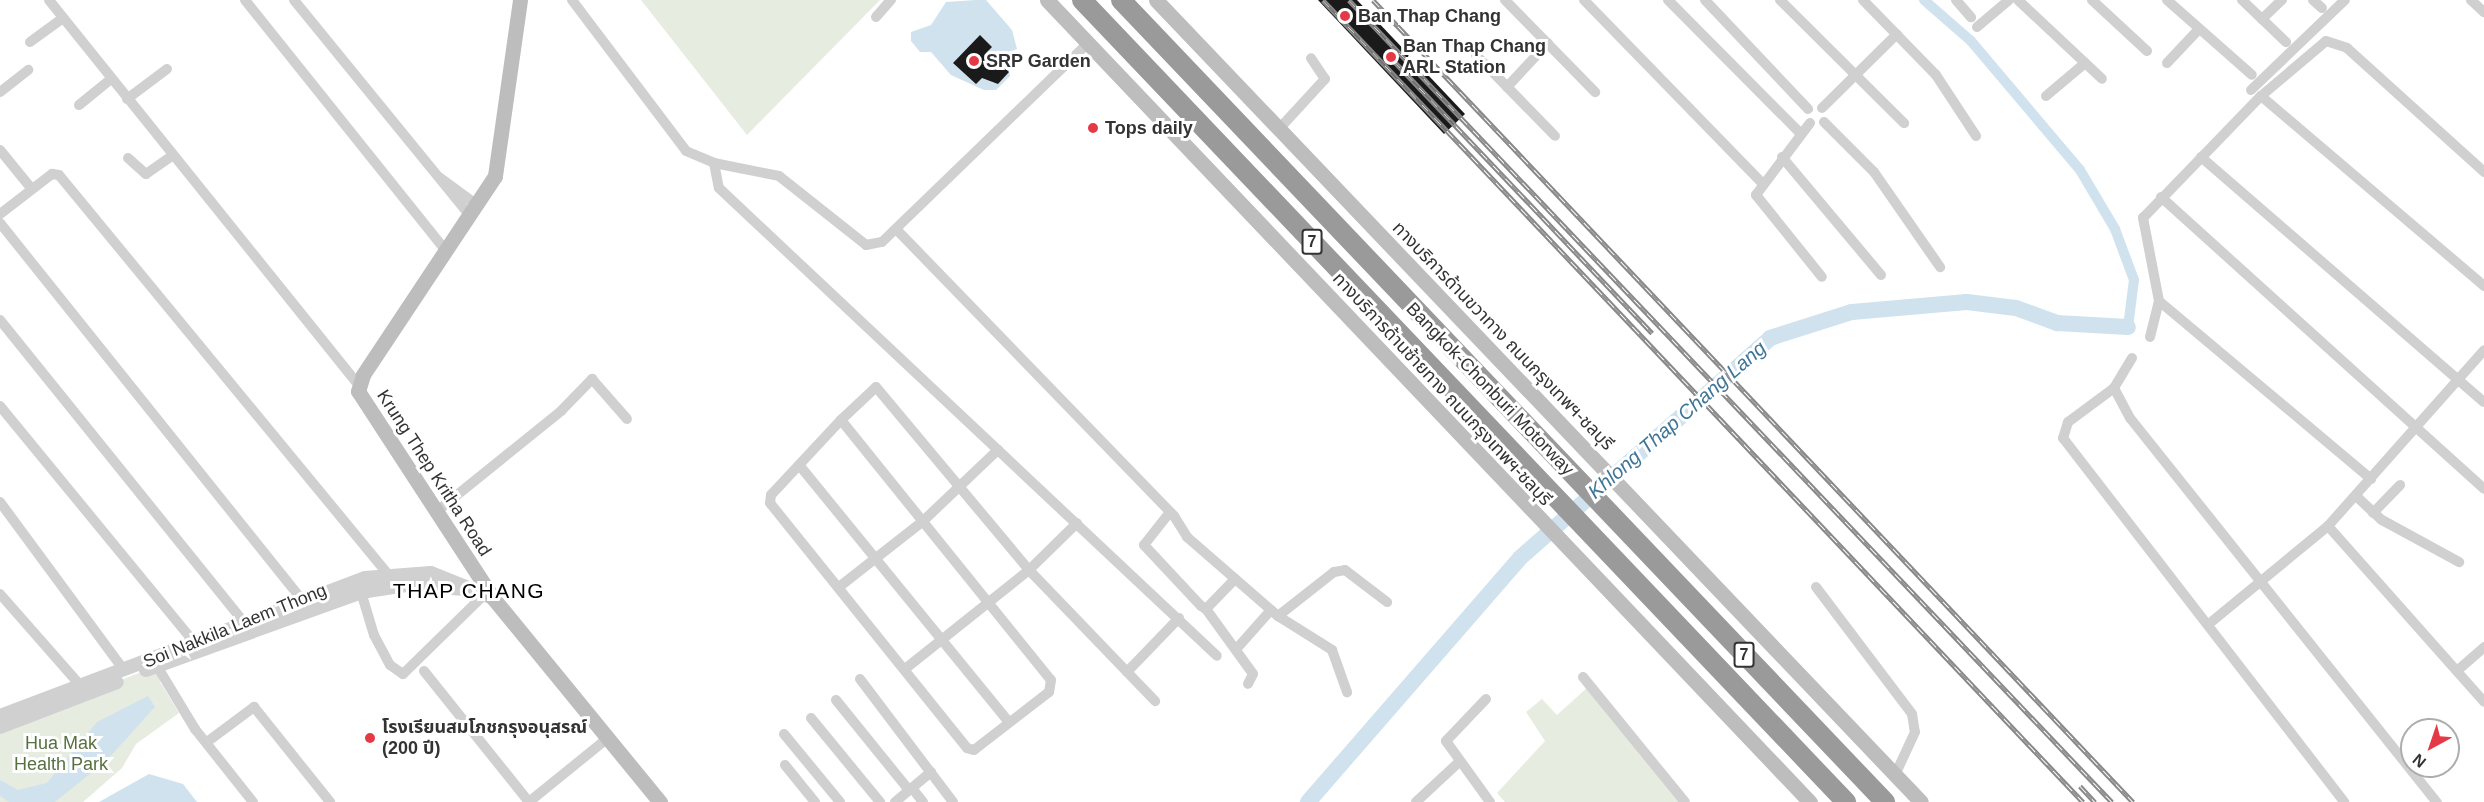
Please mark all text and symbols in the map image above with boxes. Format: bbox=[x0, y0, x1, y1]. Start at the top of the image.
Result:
place label: Ban Thap Chang bbox=[1358, 5, 1501, 27]
marker: Ban Thap Chang bbox=[1336, 7, 1354, 25]
place label: Ban Thap Chang ARL Station bbox=[1403, 36, 1546, 78]
place label: SRP Garden bbox=[986, 50, 1091, 72]
marker: Ban Thap Chang ARL Station bbox=[1384, 50, 1398, 64]
marker: SRP Garden bbox=[967, 54, 981, 68]
place label: Tops daily bbox=[1105, 117, 1193, 139]
marker: Tops daily bbox=[1086, 121, 1100, 135]
street label: ทางบริการด้านขวาทาง ถนนกรุงเทพฯ-ชลบุรี bbox=[1388, 217, 1618, 455]
road number: 7 bbox=[1302, 229, 1322, 255]
street label: ทางบริการด้านซ้ายทาง ถนนกรุงเทพฯ-ชลบุรี bbox=[1328, 268, 1556, 510]
street label: Bangkok-Chonburi Motorway bbox=[1402, 298, 1578, 480]
water label: Khlong Thap Chang Lang bbox=[1583, 336, 1771, 504]
street label: Krung Thep Kritha Road bbox=[372, 386, 496, 560]
district label: THAP CHANG bbox=[393, 578, 545, 604]
street label: Soi Nakkila Laem Thong bbox=[140, 579, 330, 673]
road number: 7 bbox=[1734, 642, 1754, 668]
place label: โรงเรียนสมโภชกรุงอนุสรณ์ (200 ปี) bbox=[382, 717, 587, 760]
north arrow bbox=[2400, 718, 2460, 778]
marker: โรงเรียนสมโภชกรุงอนุสรณ์ (200 ปี) bbox=[363, 731, 377, 745]
park label: Hua Mak Health Park bbox=[14, 733, 108, 776]
text: N bbox=[2410, 750, 2429, 771]

